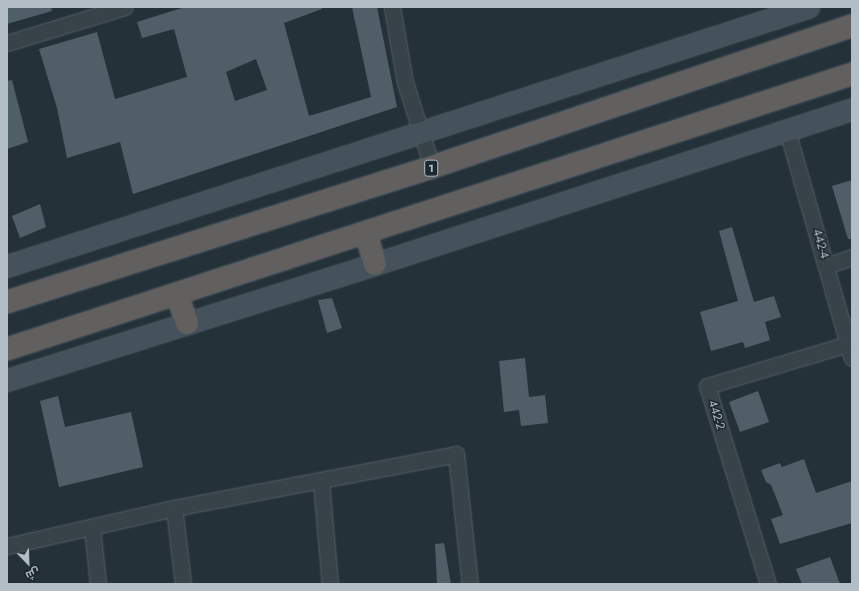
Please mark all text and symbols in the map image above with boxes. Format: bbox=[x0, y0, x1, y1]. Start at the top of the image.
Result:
road number: 1 bbox=[424, 159, 438, 177]
street label: 442-4 bbox=[809, 227, 831, 261]
street label: 442-2 bbox=[705, 398, 727, 432]
north arrow bbox=[8, 543, 48, 583]
text: ش bbox=[23, 564, 42, 584]

